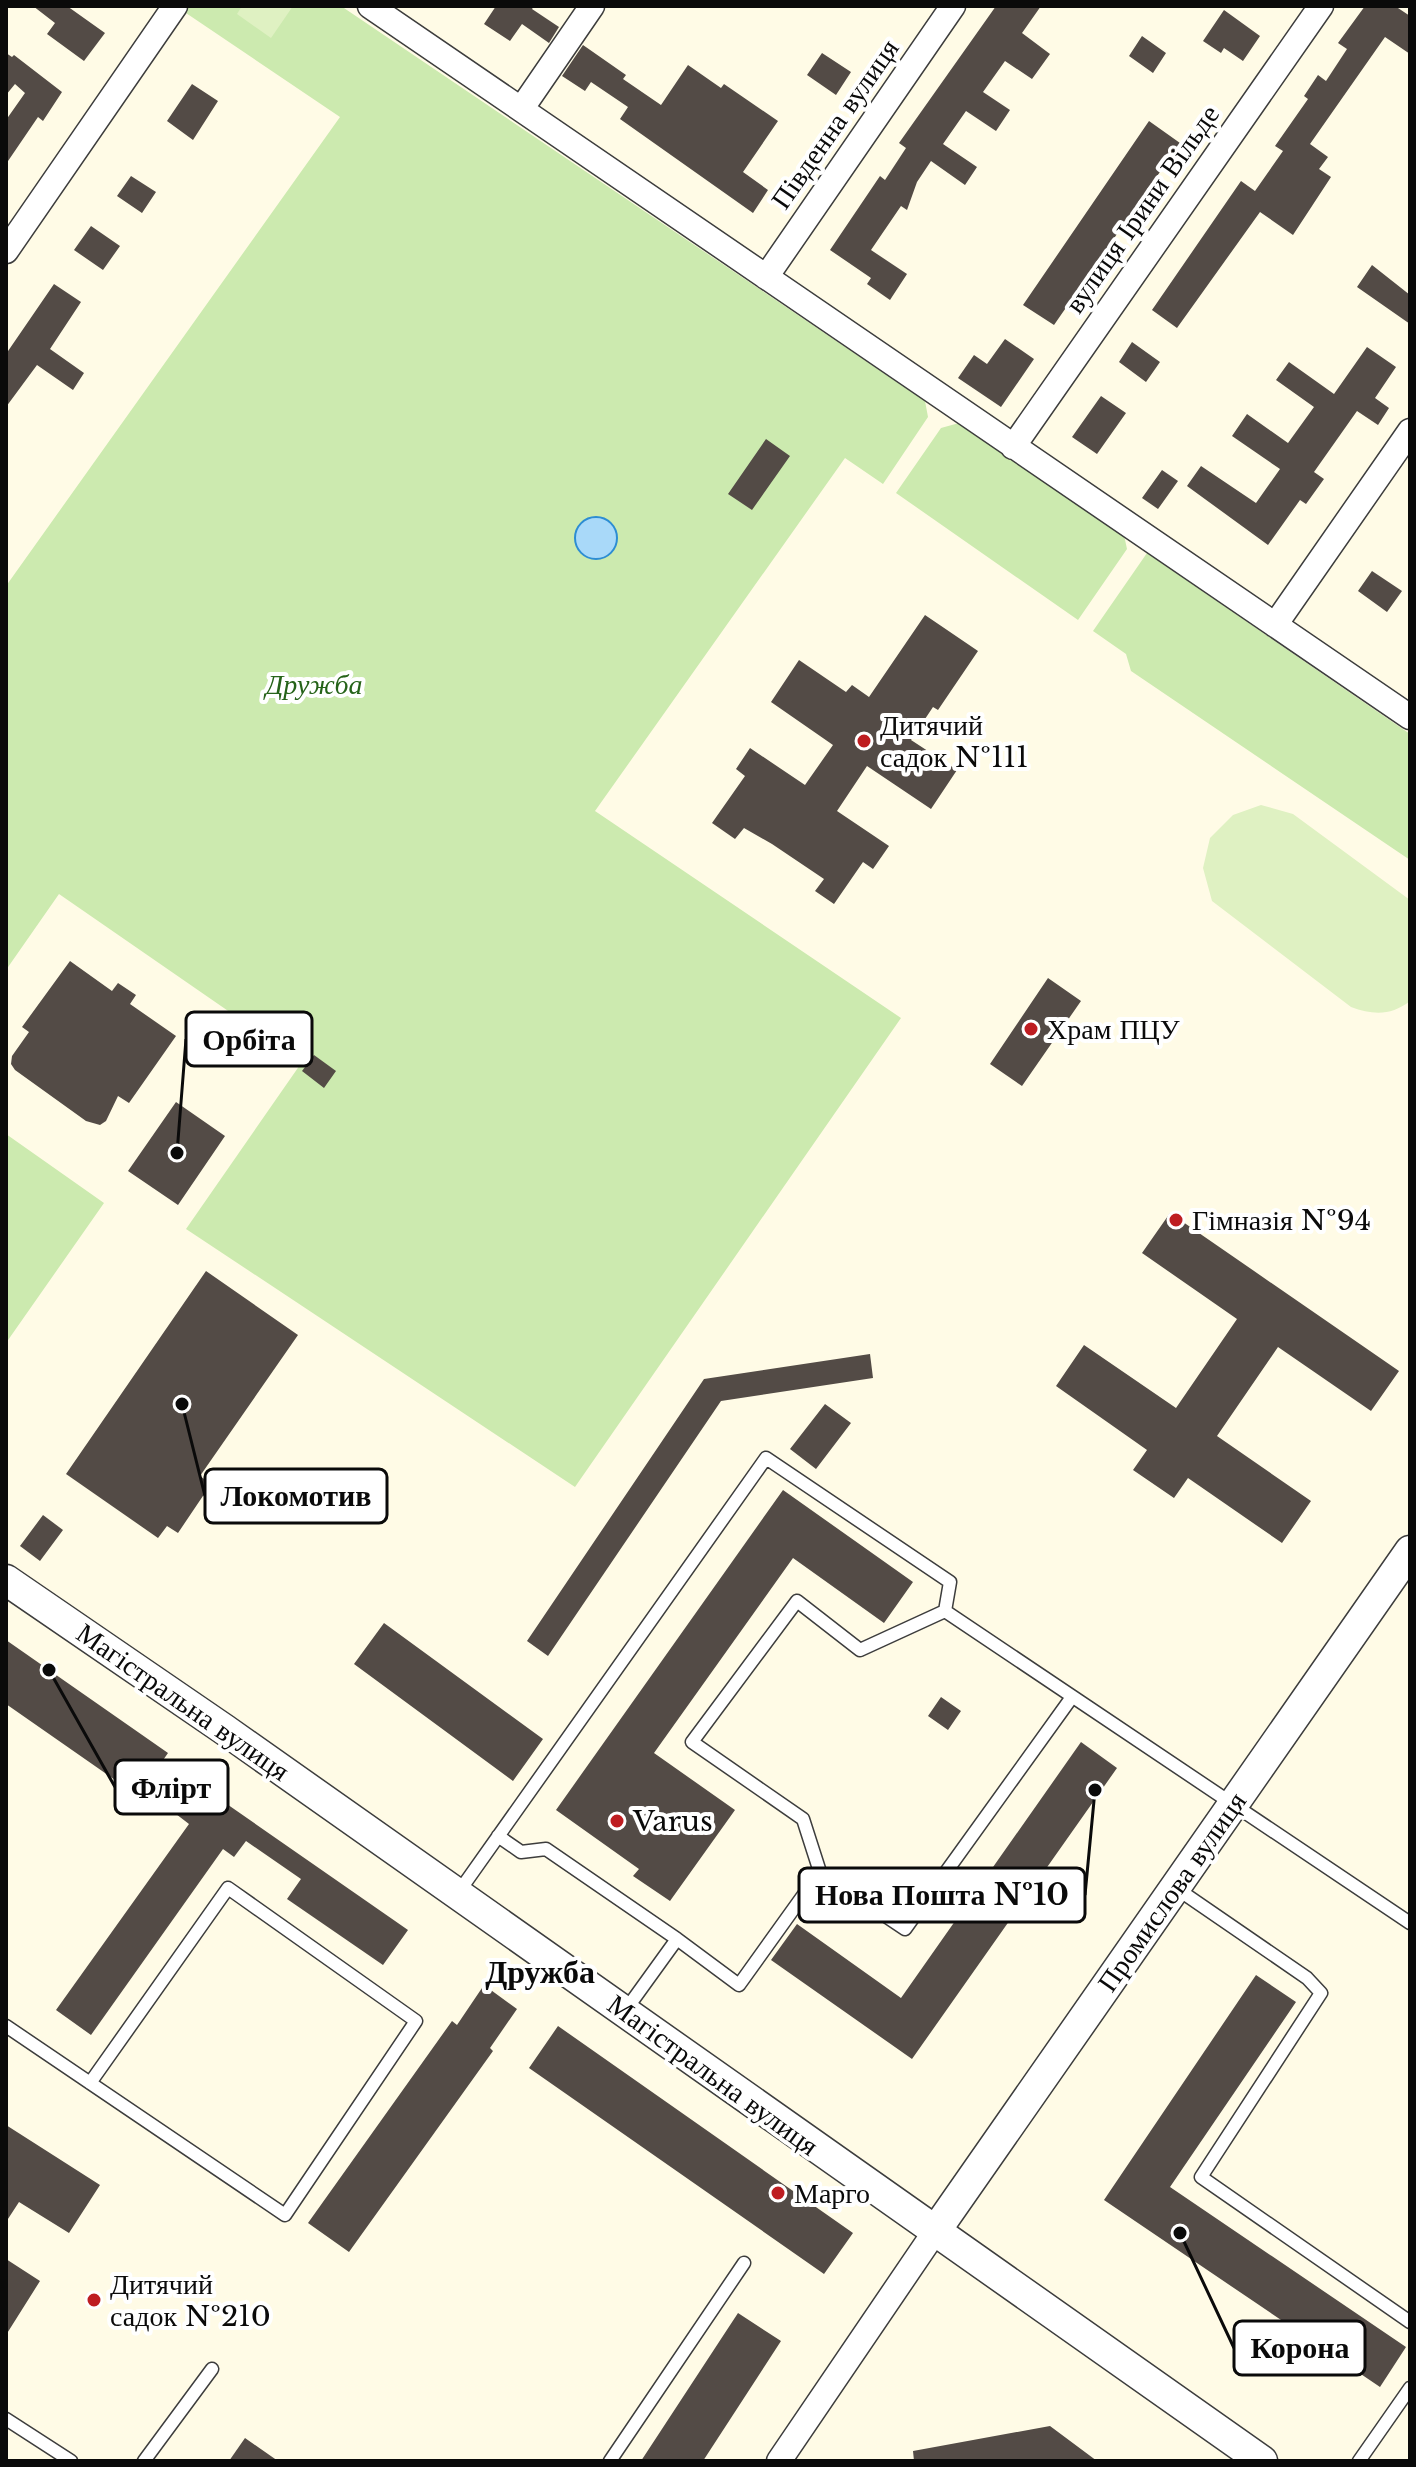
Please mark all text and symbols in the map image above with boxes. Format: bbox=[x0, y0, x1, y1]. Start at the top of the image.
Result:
street label: Південна вулиця bbox=[763, 32, 907, 216]
street label: вулиця Ірини Вільде bbox=[1057, 98, 1227, 320]
park label: Дружба bbox=[263, 667, 362, 702]
place label: Дитячий садок №111 bbox=[880, 708, 1029, 775]
marker: Дитячий садок №111 bbox=[855, 732, 873, 750]
callout: Орбіта bbox=[186, 1012, 312, 1066]
place label: Храм ПЦУ bbox=[1047, 1012, 1180, 1047]
marker: Храм ПЦУ bbox=[1022, 1020, 1040, 1038]
text: Орбіта bbox=[202, 1021, 296, 1058]
place label: Гімназія №94 bbox=[1192, 1203, 1371, 1238]
marker: Гімназія №94 bbox=[1167, 1211, 1185, 1229]
callout: Локомотив bbox=[205, 1469, 387, 1523]
text: Локомотив bbox=[221, 1477, 371, 1514]
street label: Магістральна вулиця bbox=[70, 1615, 296, 1789]
callout: Флірт bbox=[115, 1760, 228, 1814]
text: Флірт bbox=[131, 1769, 211, 1806]
street label: Промислова вулиця bbox=[1090, 1785, 1254, 1999]
place label: Varus bbox=[632, 1804, 713, 1839]
marker: Varus bbox=[608, 1812, 626, 1830]
callout: Нова Пошта №10 bbox=[799, 1868, 1085, 1922]
text: Нова Пошта №10 bbox=[815, 1876, 1069, 1913]
district label: Дружба bbox=[485, 1952, 595, 1992]
street label: Магістральна вулиця bbox=[601, 1987, 825, 2163]
place label: Марго bbox=[794, 2176, 870, 2211]
marker: Марго bbox=[769, 2184, 787, 2202]
place label: Дитячий садок №210 bbox=[110, 2267, 271, 2334]
marker: Дитячий садок №210 bbox=[85, 2291, 103, 2309]
callout: Корона bbox=[1234, 2321, 1365, 2375]
text: Корона bbox=[1250, 2329, 1350, 2366]

